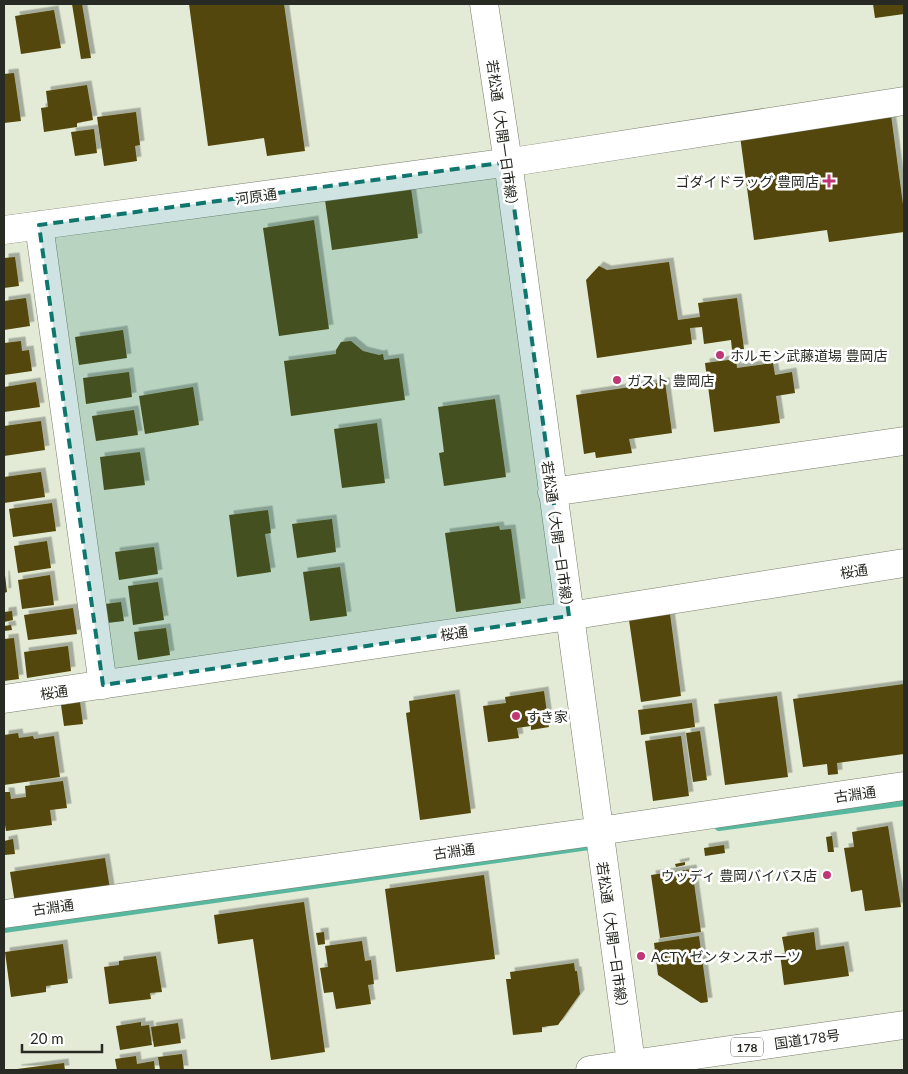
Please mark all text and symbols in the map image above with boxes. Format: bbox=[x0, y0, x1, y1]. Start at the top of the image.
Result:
street label: 若松通（大開一日市線） bbox=[484, 59, 522, 213]
place label: ゴダイドラッグ 豊岡店 bbox=[675, 173, 819, 190]
marker: ゴダイドラッグ 豊岡店 bbox=[823, 175, 835, 187]
street label: 河原通 bbox=[234, 185, 278, 207]
place label: ホルモン武藤道場 豊岡店 bbox=[730, 347, 888, 364]
marker: ホルモン武藤道場 豊岡店 bbox=[714, 349, 726, 361]
place label: ガスト 豊岡店 bbox=[627, 372, 715, 389]
marker: ガスト 豊岡店 bbox=[611, 374, 623, 386]
street label: 若松通（大開一日市線） bbox=[539, 460, 577, 614]
street label: 桜通 bbox=[839, 560, 869, 582]
street label: 桜通 bbox=[439, 623, 469, 643]
street label: 桜通 bbox=[39, 682, 69, 702]
place label: すき家 bbox=[526, 708, 568, 725]
marker: すき家 bbox=[510, 710, 522, 722]
street label: 古淵通 bbox=[833, 783, 877, 805]
street label: 古淵通 bbox=[432, 840, 476, 862]
street label: 若松通（大開一日市線） bbox=[594, 861, 632, 1015]
place label: ウッディ 豊岡バイパス店 bbox=[661, 867, 817, 884]
marker: ウッディ 豊岡バイパス店 bbox=[821, 869, 833, 881]
street label: 古淵通 bbox=[31, 896, 75, 918]
place label: ACTY ゼンタンスポーツ bbox=[651, 948, 801, 965]
marker: ACTY ゼンタンスポーツ bbox=[635, 950, 647, 962]
scale bar bbox=[22, 1022, 102, 1054]
street label: 国道178号 bbox=[773, 1026, 841, 1052]
text: 20 m bbox=[30, 1029, 64, 1047]
road number: 178 bbox=[731, 1038, 763, 1056]

